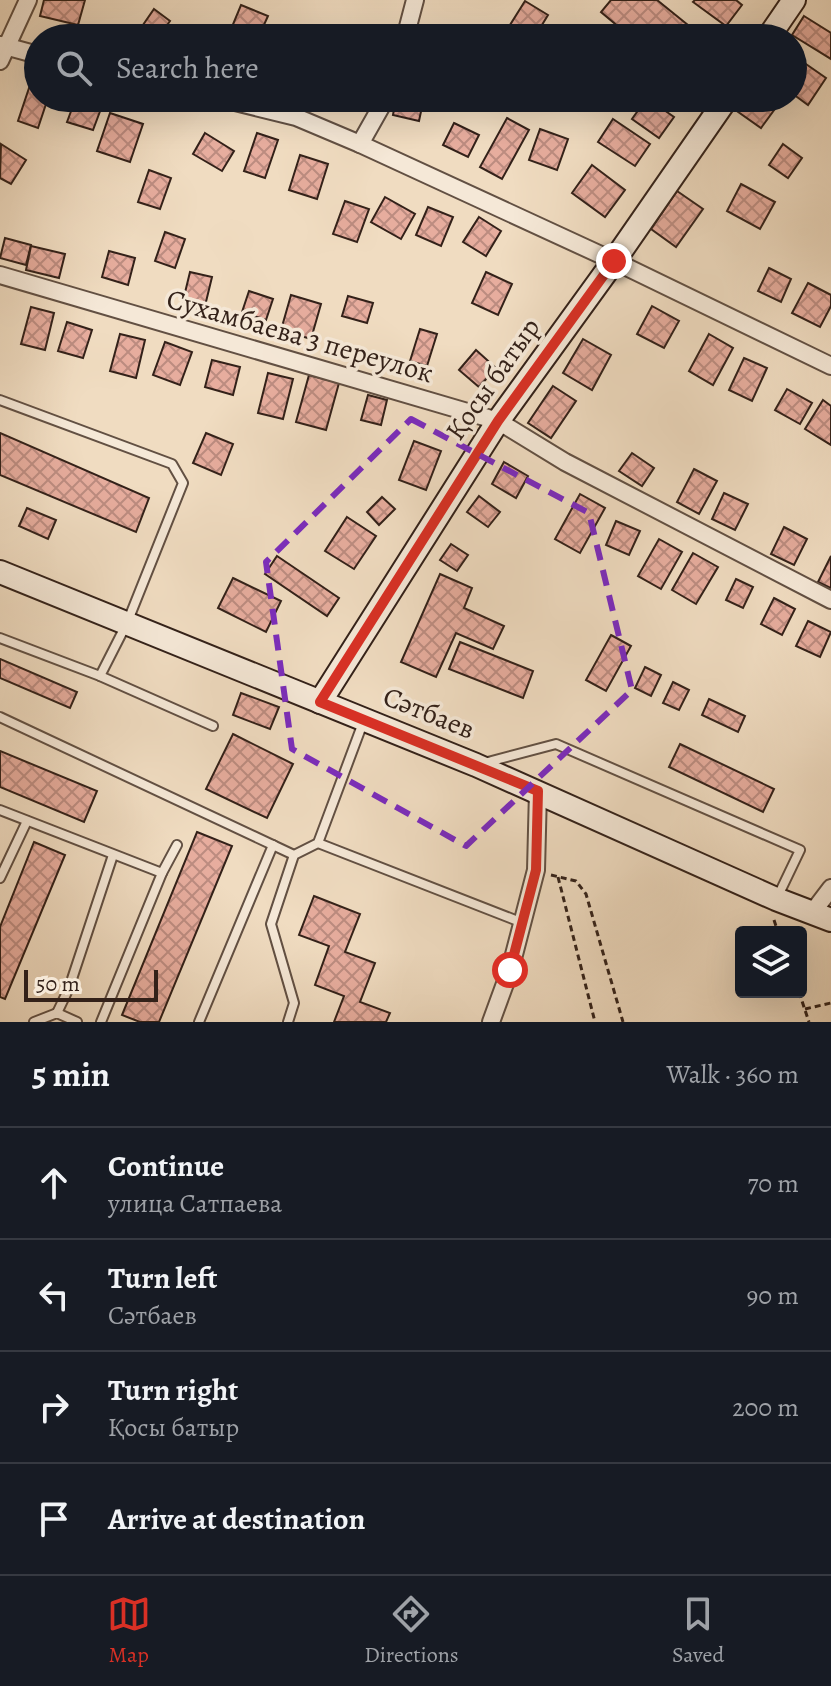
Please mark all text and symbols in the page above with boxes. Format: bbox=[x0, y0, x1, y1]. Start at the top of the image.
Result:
search box bbox=[24, 24, 807, 112]
icon: search bbox=[52, 46, 96, 90]
text: Search here bbox=[116, 48, 259, 88]
route end bbox=[596, 243, 632, 279]
street label: Сухамбаева 3 переулок bbox=[162, 280, 438, 392]
street label: Қосы батыр bbox=[437, 310, 549, 448]
street label: Сәтбаев bbox=[378, 677, 480, 749]
map controls bbox=[735, 926, 807, 998]
button: layers bbox=[735, 926, 807, 998]
route start bbox=[492, 952, 528, 988]
scale bar bbox=[24, 966, 158, 1002]
text: 50 m bbox=[36, 969, 80, 999]
text: 5 min bbox=[32, 1051, 110, 1098]
text: Walk · 360 m bbox=[667, 1057, 799, 1092]
text: Continue bbox=[108, 1146, 224, 1186]
icon: ahead bbox=[32, 1161, 76, 1205]
text: 70 m bbox=[747, 1166, 799, 1201]
text: улица Сатпаева bbox=[108, 1186, 282, 1221]
text: Turn left bbox=[108, 1258, 217, 1298]
icon: left bbox=[32, 1273, 76, 1317]
text: 90 m bbox=[747, 1278, 799, 1313]
text: Сәтбаев bbox=[108, 1298, 197, 1333]
text: Turn right bbox=[108, 1370, 238, 1410]
icon: right bbox=[32, 1385, 76, 1429]
text: 200 m bbox=[732, 1390, 799, 1425]
text: Қосы батыр bbox=[108, 1410, 239, 1445]
icon: arrive bbox=[32, 1497, 76, 1541]
text: Arrive at destination bbox=[108, 1499, 365, 1539]
tab: Map bbox=[107, 1592, 151, 1670]
tab: Directions bbox=[364, 1592, 459, 1670]
tab: Saved bbox=[672, 1592, 724, 1670]

